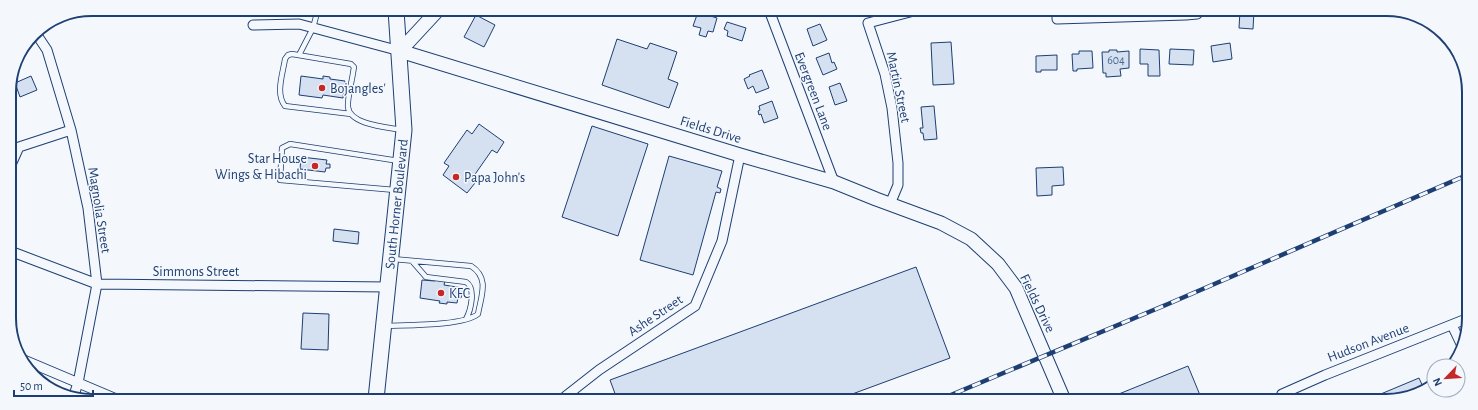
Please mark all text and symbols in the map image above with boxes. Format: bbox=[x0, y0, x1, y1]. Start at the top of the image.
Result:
street label: Evergreen Lane bbox=[792, 50, 834, 132]
street label: Martin Street bbox=[884, 50, 912, 124]
house number: 604 bbox=[1107, 54, 1125, 66]
place label: Bojangles' bbox=[330, 82, 386, 96]
marker: Bojangles' bbox=[317, 83, 327, 93]
street label: Fields Drive bbox=[678, 114, 743, 146]
street label: South Horner Boulevard bbox=[383, 138, 411, 270]
place label: Star House Wings & Hibachi bbox=[215, 152, 307, 182]
marker: Star House Wings & Hibachi bbox=[310, 161, 320, 171]
street label: Magnolia Street bbox=[85, 166, 113, 255]
place label: Papa John's bbox=[464, 171, 525, 185]
marker: Papa John's bbox=[451, 172, 461, 182]
street label: Simmons Street bbox=[153, 265, 240, 279]
street label: Fields Drive bbox=[1017, 272, 1057, 335]
place label: KFC bbox=[449, 287, 470, 301]
marker: KFC bbox=[436, 288, 446, 298]
street label: Ashe Street bbox=[626, 292, 686, 339]
street label: Hudson Avenue bbox=[1326, 321, 1411, 365]
north arrow bbox=[1426, 358, 1466, 398]
scale bar bbox=[14, 372, 93, 398]
text: N bbox=[1431, 376, 1444, 388]
text: 50 m bbox=[20, 380, 43, 392]

